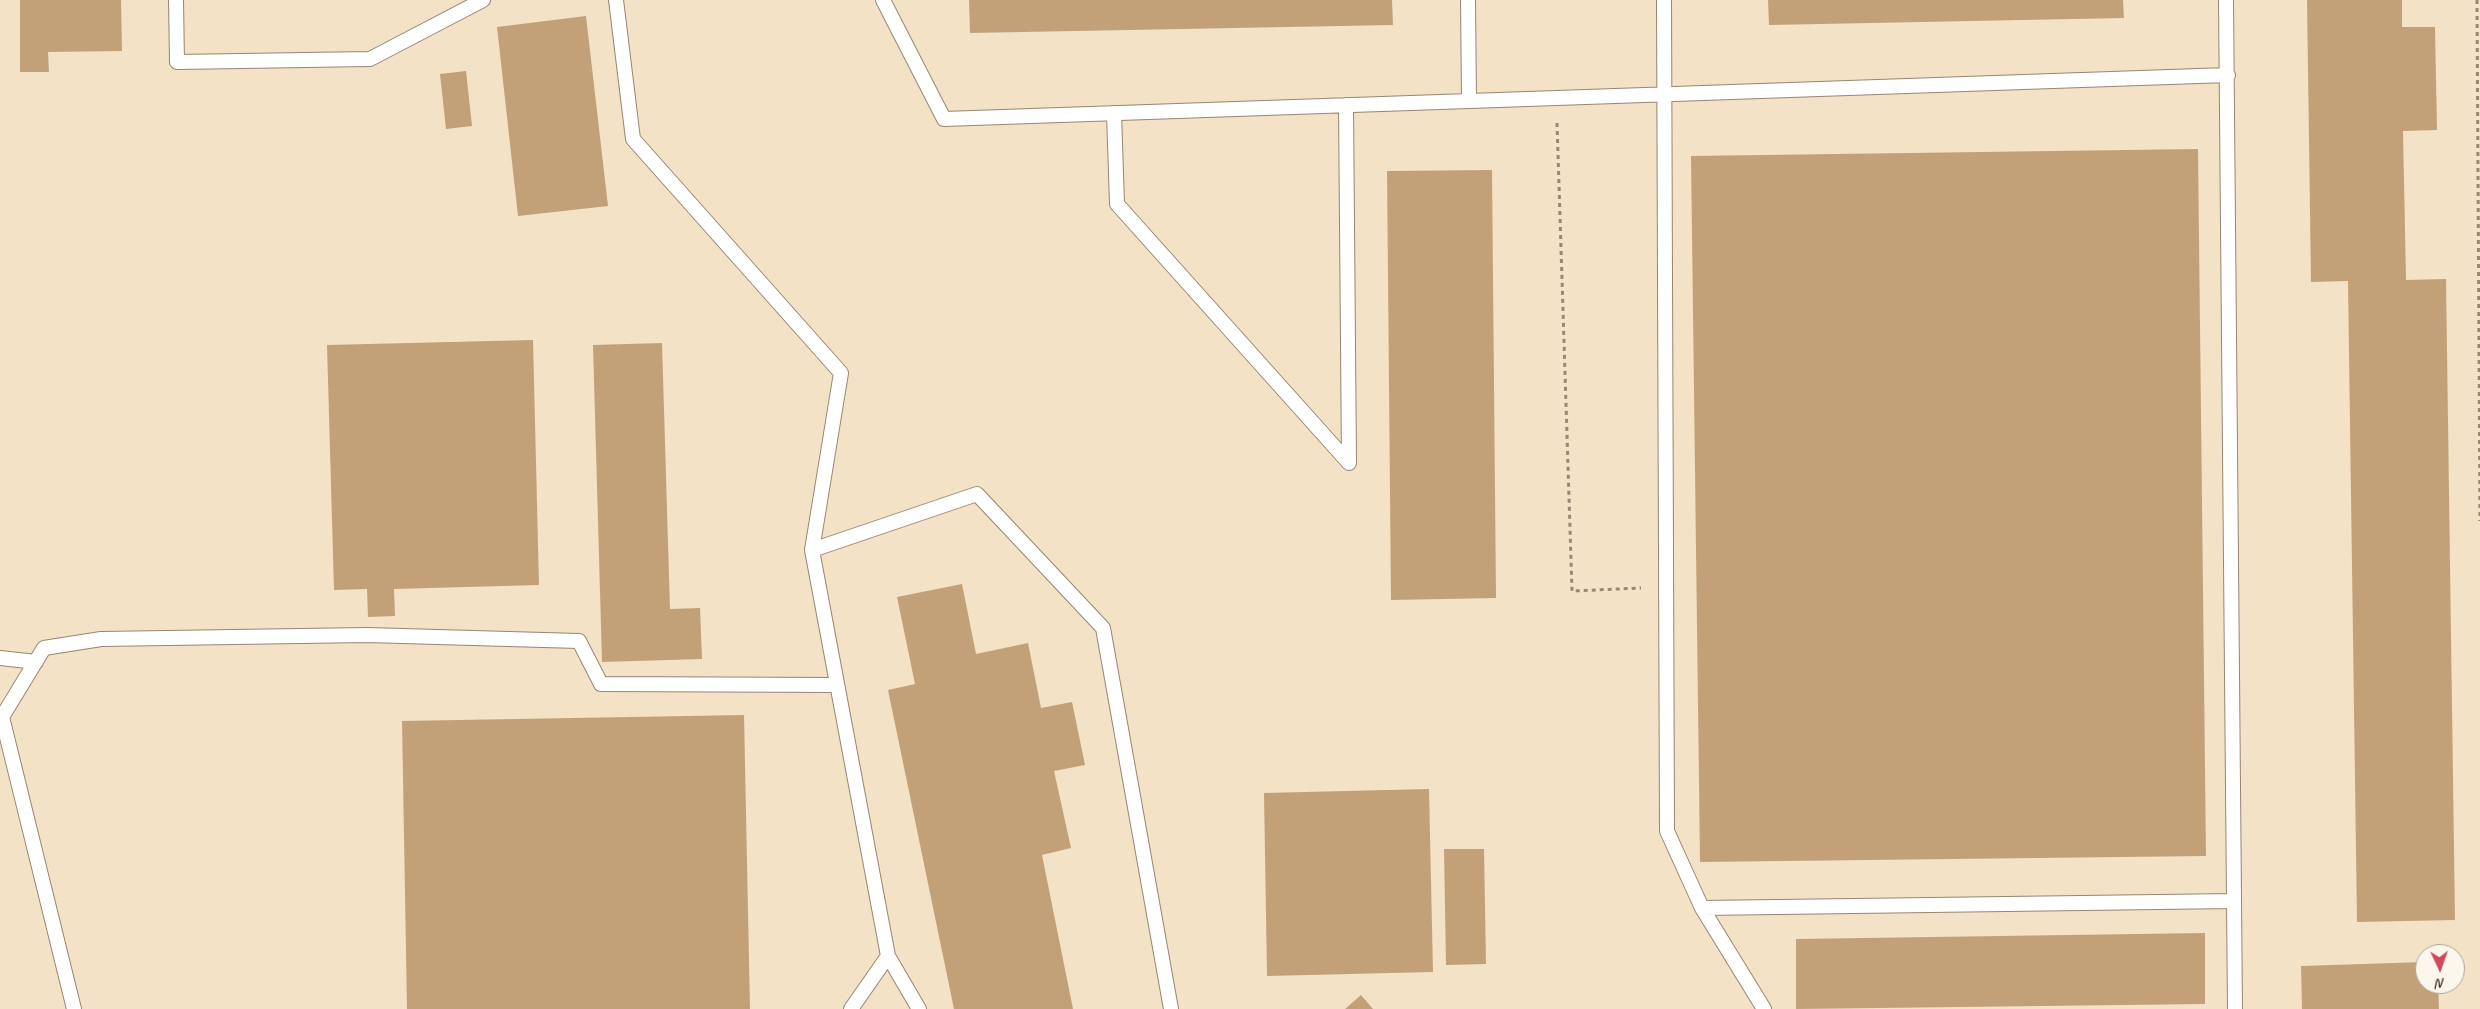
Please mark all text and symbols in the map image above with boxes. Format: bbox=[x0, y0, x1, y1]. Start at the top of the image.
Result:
north arrow bbox=[2415, 944, 2465, 994]
text: N bbox=[2436, 975, 2446, 992]

